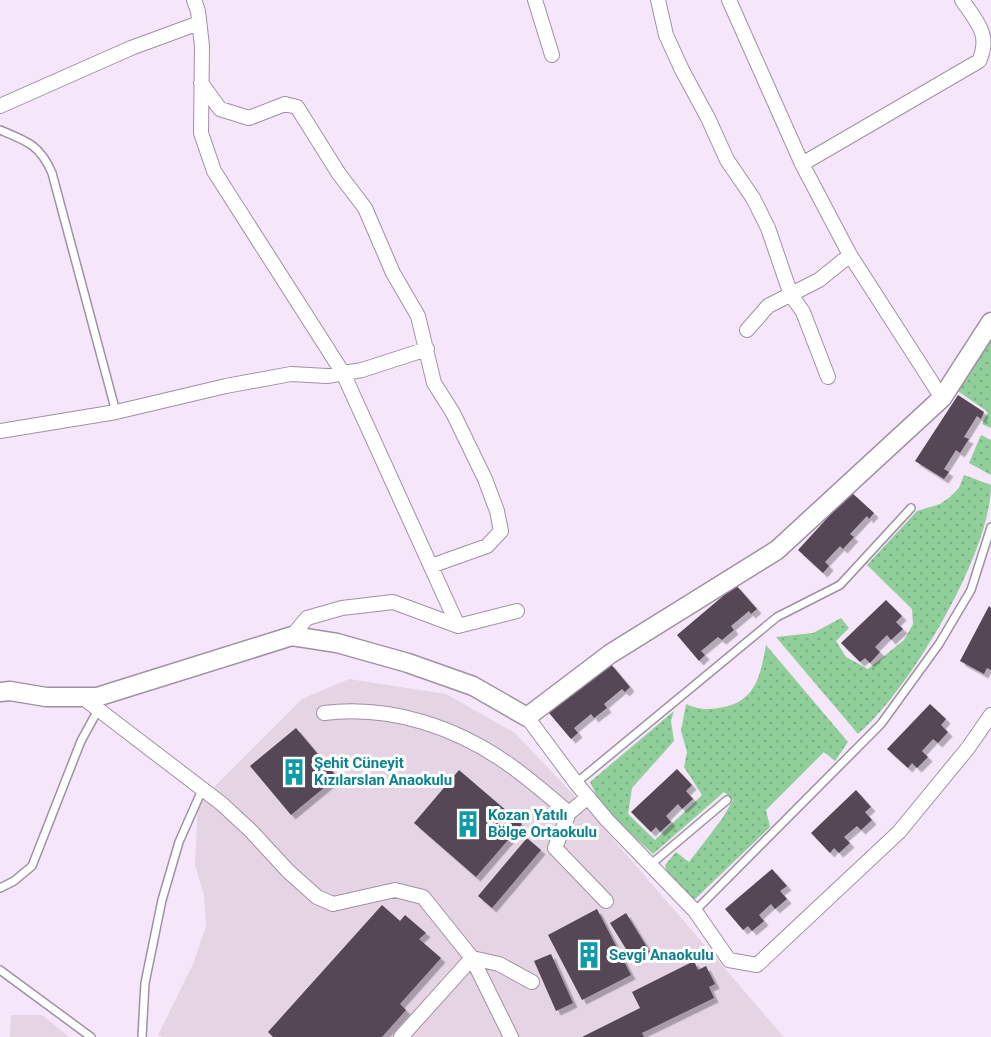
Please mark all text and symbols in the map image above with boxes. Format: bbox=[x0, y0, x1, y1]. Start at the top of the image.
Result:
place label: Şehit Cüneyit Kızılarslan Anaokulu bbox=[314, 754, 452, 789]
building icon: Şehit Cüneyit Kızılarslan Anaokulu bbox=[279, 757, 309, 787]
place label: Kozan Yatılı Bölge Ortaokulu bbox=[488, 806, 597, 841]
building icon: Kozan Yatılı Bölge Ortaokulu bbox=[453, 809, 483, 839]
building icon: Sevgi Anaokulu bbox=[574, 940, 604, 970]
place label: Sevgi Anaokulu bbox=[609, 946, 714, 964]

